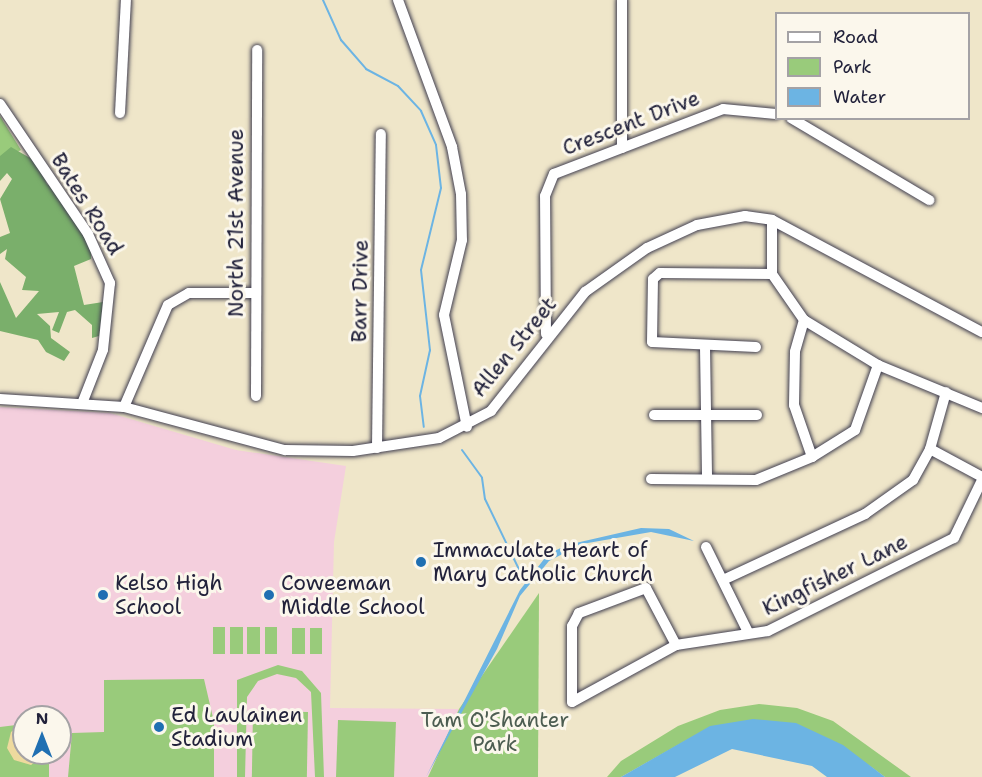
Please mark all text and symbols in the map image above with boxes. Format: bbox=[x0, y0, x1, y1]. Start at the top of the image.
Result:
legend bbox=[775, 12, 970, 120]
text: Road bbox=[833, 25, 878, 49]
text: Park bbox=[833, 55, 872, 79]
street label: Crescent Drive bbox=[559, 85, 703, 161]
text: Water bbox=[833, 85, 886, 109]
street label: North 21st Avenue bbox=[223, 129, 249, 317]
street label: Bates Road bbox=[46, 148, 128, 260]
street label: Barr Drive bbox=[347, 239, 373, 343]
street label: Allen Street bbox=[466, 292, 562, 402]
street label: Kingfisher Lane bbox=[758, 529, 912, 621]
place label: Immaculate Heart of Mary Catholic Church bbox=[433, 537, 653, 587]
marker: Immaculate Heart of Mary Catholic Church bbox=[414, 555, 428, 569]
place label: Kelso High School bbox=[115, 570, 223, 620]
place label: Coweeman Middle School bbox=[281, 570, 424, 620]
marker: Kelso High School bbox=[96, 588, 110, 602]
marker: Coweeman Middle School bbox=[262, 588, 276, 602]
place label: Ed Laulainen Stadium bbox=[171, 702, 302, 752]
north arrow bbox=[12, 705, 72, 765]
park label: Tam O'Shanter Park bbox=[421, 707, 569, 757]
text: N bbox=[36, 708, 48, 729]
marker: Ed Laulainen Stadium bbox=[152, 720, 166, 734]

